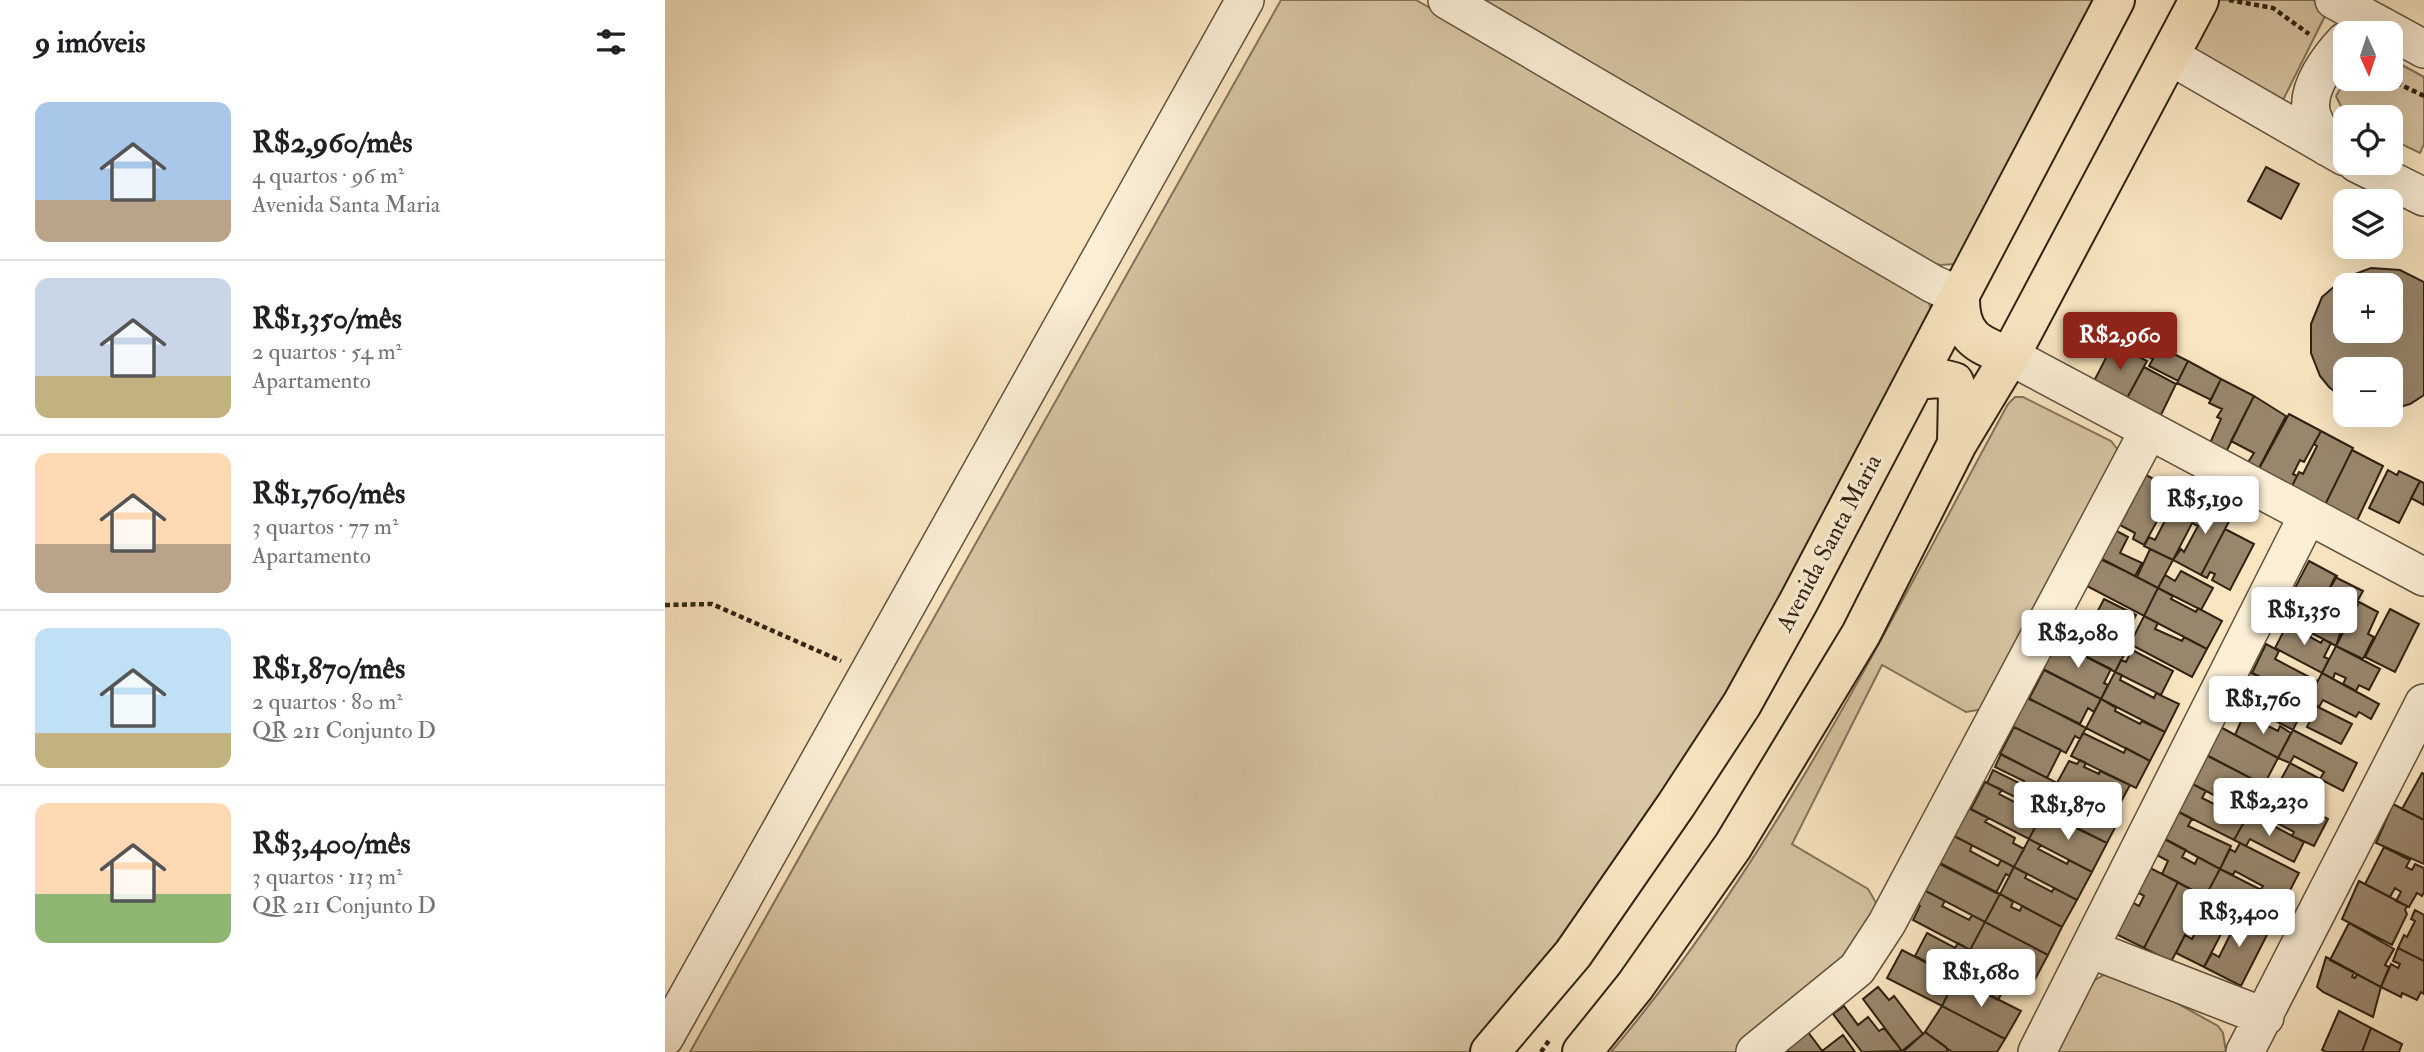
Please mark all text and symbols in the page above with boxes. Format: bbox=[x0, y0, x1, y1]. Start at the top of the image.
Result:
north arrow bbox=[2333, 21, 2403, 91]
map controls bbox=[2333, 21, 2403, 427]
icon: filters bbox=[592, 23, 630, 61]
text: 9 imóveis bbox=[35, 24, 146, 61]
button: locate bbox=[2333, 105, 2403, 175]
text: R$2,960/mês bbox=[252, 124, 412, 161]
icon: home bbox=[91, 130, 175, 214]
text: 4 quartos · 96 m² bbox=[252, 161, 404, 190]
button: layers bbox=[2333, 189, 2403, 259]
text: Avenida Santa Maria bbox=[252, 190, 440, 219]
button: + bbox=[2333, 273, 2403, 343]
text: R$1,350/mês bbox=[252, 300, 402, 337]
icon: home bbox=[91, 306, 175, 390]
pin: R$2,960 bbox=[2055, 312, 2185, 372]
text: R$2,960 bbox=[2079, 320, 2161, 349]
text: 2 quartos · 54 m² bbox=[252, 337, 402, 366]
button: − bbox=[2333, 357, 2403, 427]
text: Apartamento bbox=[252, 366, 371, 395]
street label: Avenida Santa Maria bbox=[1769, 448, 1889, 638]
text: R$1,760/mês bbox=[252, 475, 405, 512]
pin: R$5,190 bbox=[2140, 476, 2270, 536]
icon: home bbox=[91, 481, 175, 565]
text: R$5,190 bbox=[2167, 484, 2243, 513]
text: 3 quartos · 77 m² bbox=[252, 512, 398, 541]
text: Apartamento bbox=[252, 541, 371, 570]
pin: R$1,350 bbox=[2239, 588, 2369, 647]
text: R$1,350 bbox=[2267, 595, 2341, 624]
pin: R$2,080 bbox=[2013, 610, 2143, 670]
text: R$2,080 bbox=[2038, 618, 2118, 647]
text: R$1,870/mês bbox=[252, 650, 405, 687]
icon: home bbox=[91, 656, 175, 740]
pin: R$1,760 bbox=[2198, 676, 2328, 736]
text: R$1,760 bbox=[2225, 684, 2301, 713]
text: 2 quartos · 80 m² bbox=[252, 687, 403, 716]
text: QR 211 Conjunto D bbox=[252, 716, 436, 745]
pin: R$2,230 bbox=[2204, 778, 2334, 838]
pin: R$1,870 bbox=[2003, 782, 2133, 842]
text: R$2,230 bbox=[2230, 786, 2308, 815]
text: R$1,870 bbox=[2030, 790, 2106, 819]
text: R$3,400/mês bbox=[252, 825, 411, 862]
icon: home bbox=[91, 831, 175, 915]
text: 3 quartos · 113 m² bbox=[252, 862, 403, 891]
pin: R$3,400 bbox=[2174, 890, 2304, 949]
text: QR 211 Conjunto D bbox=[252, 891, 436, 920]
text: R$3,400 bbox=[2199, 897, 2279, 926]
pin: R$1,680 bbox=[1916, 950, 2046, 1009]
text: R$1,680 bbox=[1942, 957, 2020, 986]

